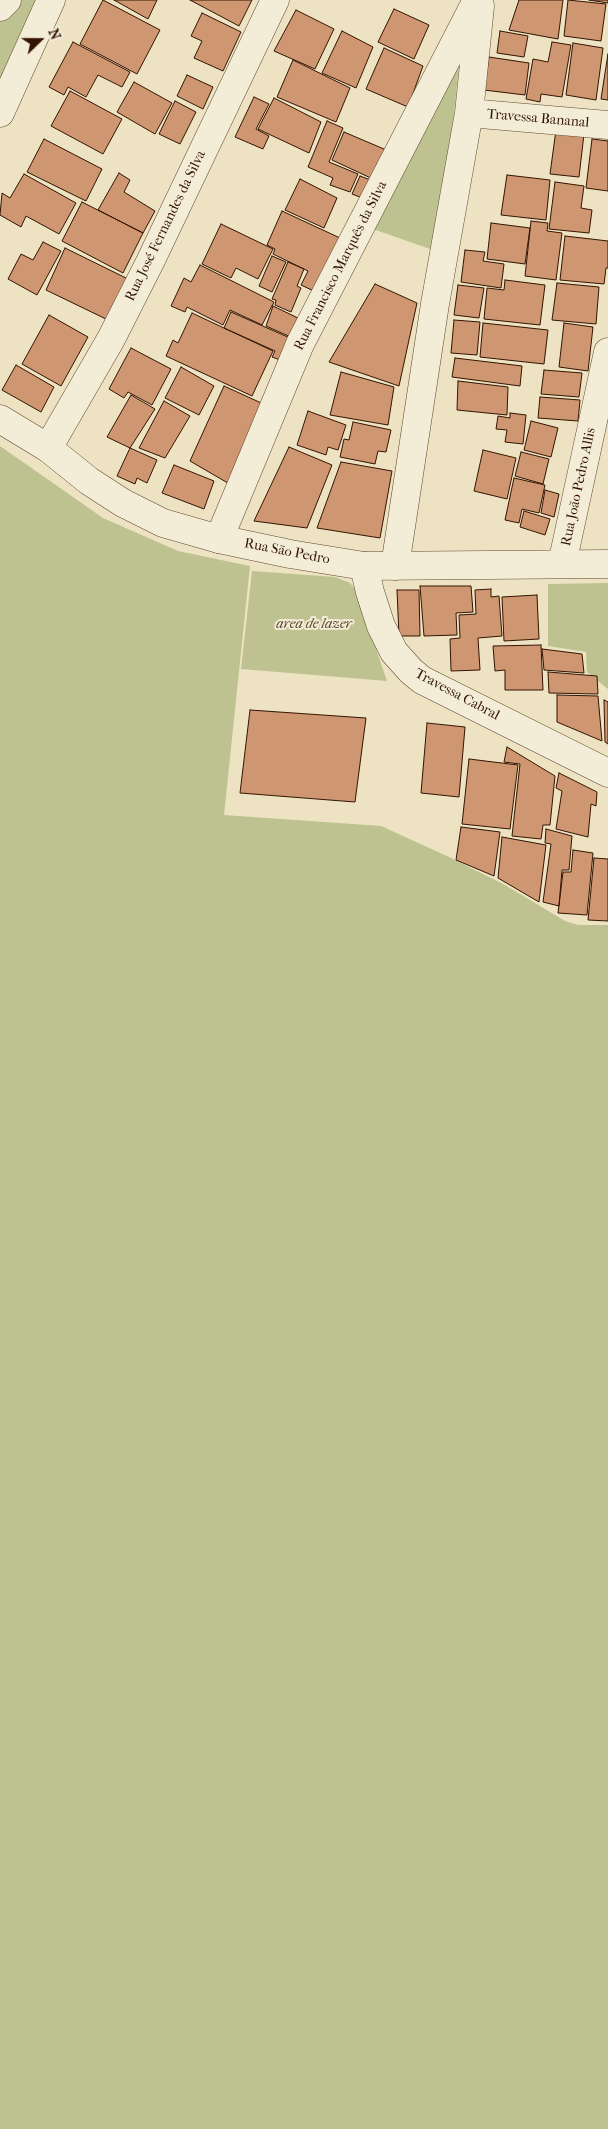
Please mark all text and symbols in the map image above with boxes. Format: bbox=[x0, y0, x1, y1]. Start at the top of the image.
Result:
north arrow bbox=[15, 15, 65, 65]
text: N bbox=[45, 26, 64, 42]
street label: Travessa Bananal bbox=[486, 106, 590, 132]
street label: Rua José Fernandes da Silva bbox=[122, 148, 210, 304]
street label: Rua Francisco Marquês da Silva bbox=[291, 178, 391, 354]
street label: Rua João Pedro Allis bbox=[558, 426, 600, 548]
street label: Rua São Pedro bbox=[243, 535, 331, 569]
park label: area de lazer bbox=[276, 617, 352, 633]
street label: Travessa Cabral bbox=[412, 666, 502, 724]

